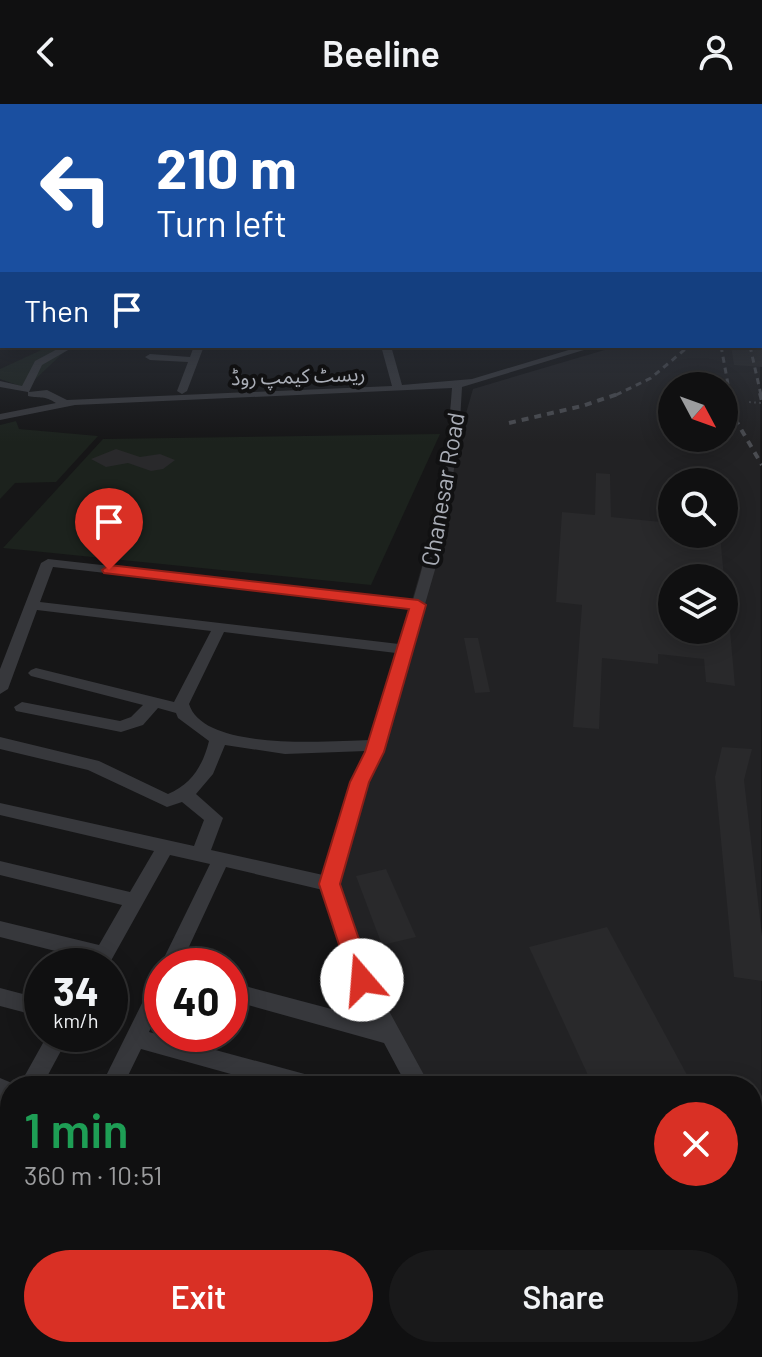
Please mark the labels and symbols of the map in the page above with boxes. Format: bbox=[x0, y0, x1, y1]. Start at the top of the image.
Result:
street label: ریسٹ کیمپ روڈ bbox=[230, 361, 366, 392]
north arrow bbox=[658, 372, 738, 452]
street label: Chanesar Road bbox=[414, 410, 470, 568]
pin bbox=[75, 488, 143, 570]
position arrow bbox=[320, 938, 404, 1022]
speed limit sign: 40 bbox=[144, 948, 248, 1052]

